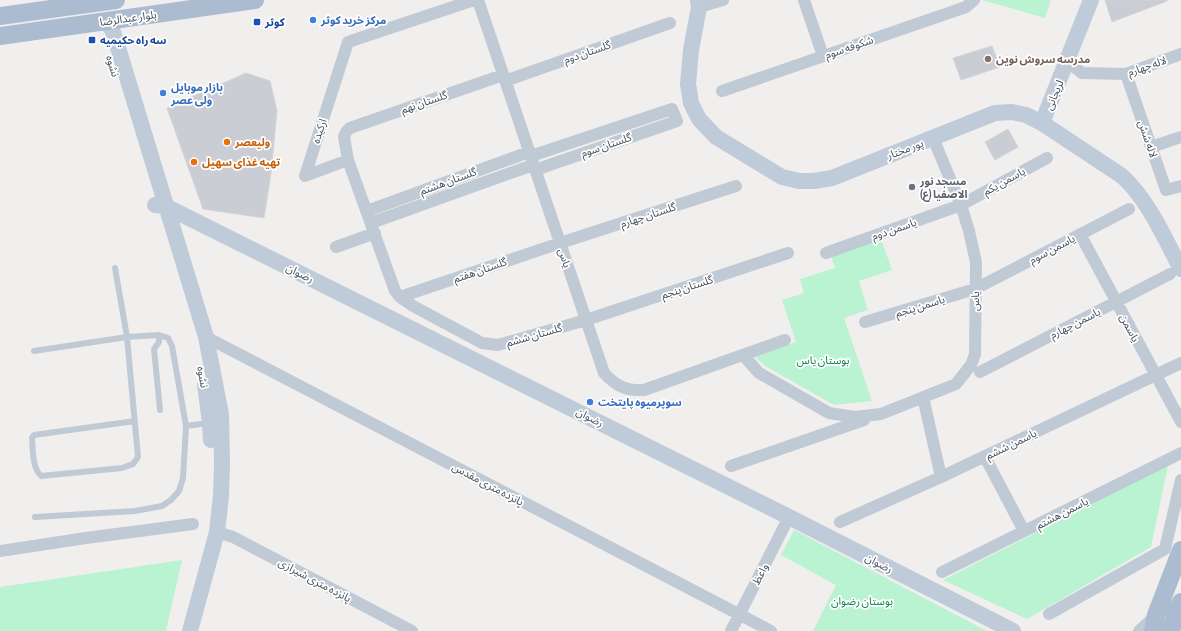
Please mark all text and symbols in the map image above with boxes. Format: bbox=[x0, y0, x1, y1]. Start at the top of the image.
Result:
street label: بلوار عبدالرضا bbox=[99, 8, 157, 29]
place label: مرکز خرید کوثر bbox=[320, 14, 386, 27]
marker: مرکز خرید کوثر bbox=[308, 15, 318, 25]
place label: کوثر bbox=[264, 16, 286, 29]
marker: کوثر bbox=[252, 17, 262, 27]
street label: شکوفه سوم bbox=[823, 33, 876, 63]
place label: سه راه حکیمیه bbox=[100, 34, 166, 47]
marker: سه راه حکیمیه bbox=[87, 35, 97, 45]
street label: گلستان دوم bbox=[562, 38, 613, 68]
place label: مدرسه سروش نوین bbox=[996, 53, 1090, 66]
street label: نشوه bbox=[103, 54, 122, 79]
marker: مدرسه سروش نوین bbox=[983, 54, 993, 64]
street label: لاله چهارم bbox=[1126, 54, 1169, 80]
street label: لریجانی bbox=[1042, 78, 1067, 112]
place label: بازار موبایل ولی عصر bbox=[170, 81, 223, 107]
marker: بازار موبایل ولی عصر bbox=[158, 88, 168, 98]
street label: گلستان نهم bbox=[399, 88, 450, 118]
street label: ارکیده bbox=[309, 117, 330, 145]
street label: لاله شش bbox=[1135, 119, 1160, 160]
street label: گلستان سوم bbox=[579, 131, 634, 161]
place label: ولیعصر bbox=[234, 136, 270, 149]
marker: ولیعصر bbox=[222, 137, 232, 147]
street label: پور مختار bbox=[884, 137, 926, 164]
place label: تهیه غذای سهیل bbox=[202, 156, 280, 169]
marker: تهیه غذای سهیل bbox=[189, 157, 199, 167]
street label: گلستان هشتم bbox=[418, 165, 479, 200]
street label: یاسمن یکم bbox=[981, 165, 1029, 200]
place label: مسجد نور الاصفیا (ع) bbox=[919, 175, 968, 202]
marker: مسجد نور الاصفیا (ع) bbox=[907, 182, 917, 192]
street label: گلستان چهارم bbox=[619, 200, 678, 232]
street label: یاسمن دوم bbox=[870, 216, 919, 244]
street label: یاسمن سوم bbox=[1027, 232, 1078, 268]
street label: یاس bbox=[555, 247, 574, 270]
street label: گلستان هفتم bbox=[452, 255, 510, 288]
street label: رضوان bbox=[284, 261, 316, 286]
street label: گلستان پنجم bbox=[660, 273, 716, 304]
street label: یاس bbox=[969, 291, 982, 311]
street label: یاسمن پنجم bbox=[894, 293, 947, 322]
street label: یاسمن چهارم bbox=[1048, 305, 1103, 343]
street label: یاسمن bbox=[1117, 312, 1142, 344]
street label: گلستان ششم bbox=[505, 321, 565, 352]
park label: بوستان یاس bbox=[797, 354, 849, 367]
street label: نشوه bbox=[194, 365, 211, 389]
place label: سوپرمیوه پایتخت bbox=[598, 396, 682, 410]
marker: سوپرمیوه پایتخت bbox=[585, 397, 595, 407]
street label: رضوان bbox=[574, 405, 606, 430]
street label: یاسمن ششم bbox=[984, 427, 1040, 464]
street label: پانزده متری مقدس bbox=[449, 460, 526, 510]
street label: یاسمن هشتم bbox=[1034, 495, 1091, 534]
street label: رضوان bbox=[863, 551, 895, 576]
street label: پانزده متری شیرازی bbox=[276, 556, 353, 606]
street label: واعظ bbox=[750, 561, 771, 587]
park label: بوستان رضوان bbox=[831, 595, 893, 608]

